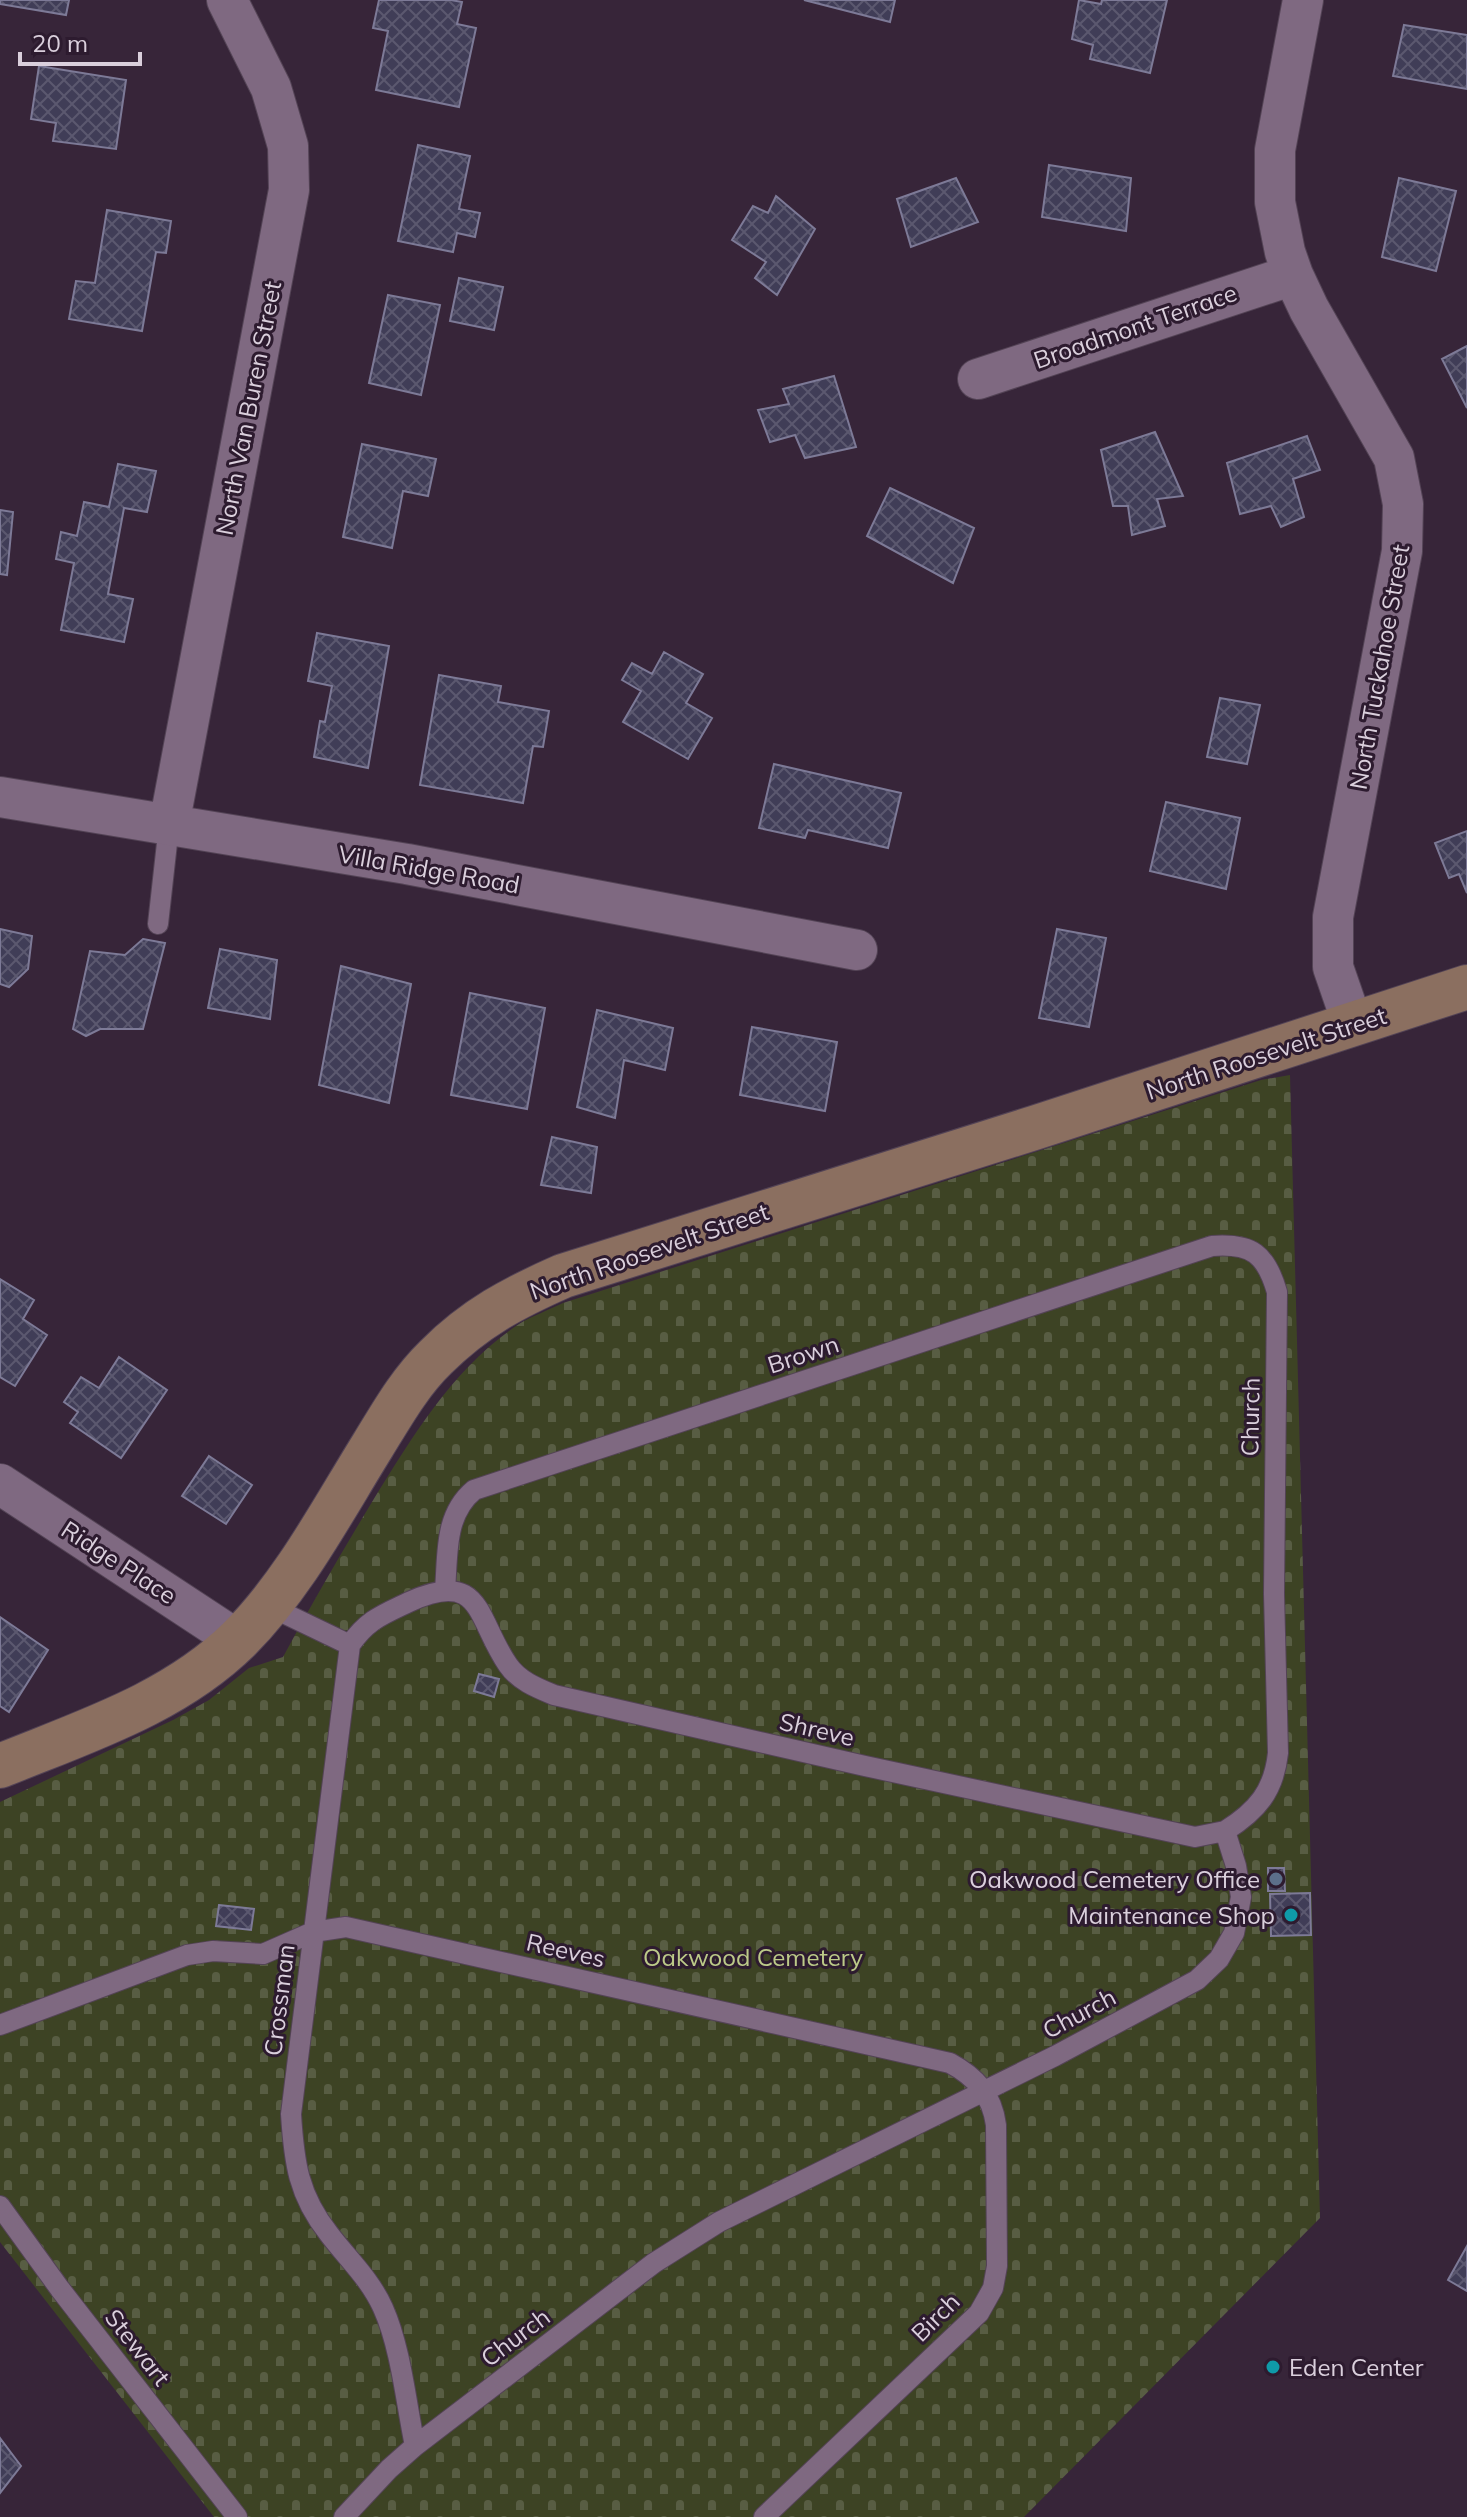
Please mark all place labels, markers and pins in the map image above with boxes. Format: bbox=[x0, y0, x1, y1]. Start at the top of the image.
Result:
place label: Oakwood Cemetery Office bbox=[969, 1864, 1260, 1894]
marker: Oakwood Cemetery Office bbox=[1267, 1870, 1285, 1888]
place label: Maintenance Shop bbox=[1068, 1900, 1275, 1930]
marker: Maintenance Shop bbox=[1282, 1906, 1300, 1924]
place label: Eden Center bbox=[1289, 2352, 1424, 2382]
marker: Eden Center bbox=[1264, 2358, 1282, 2376]

